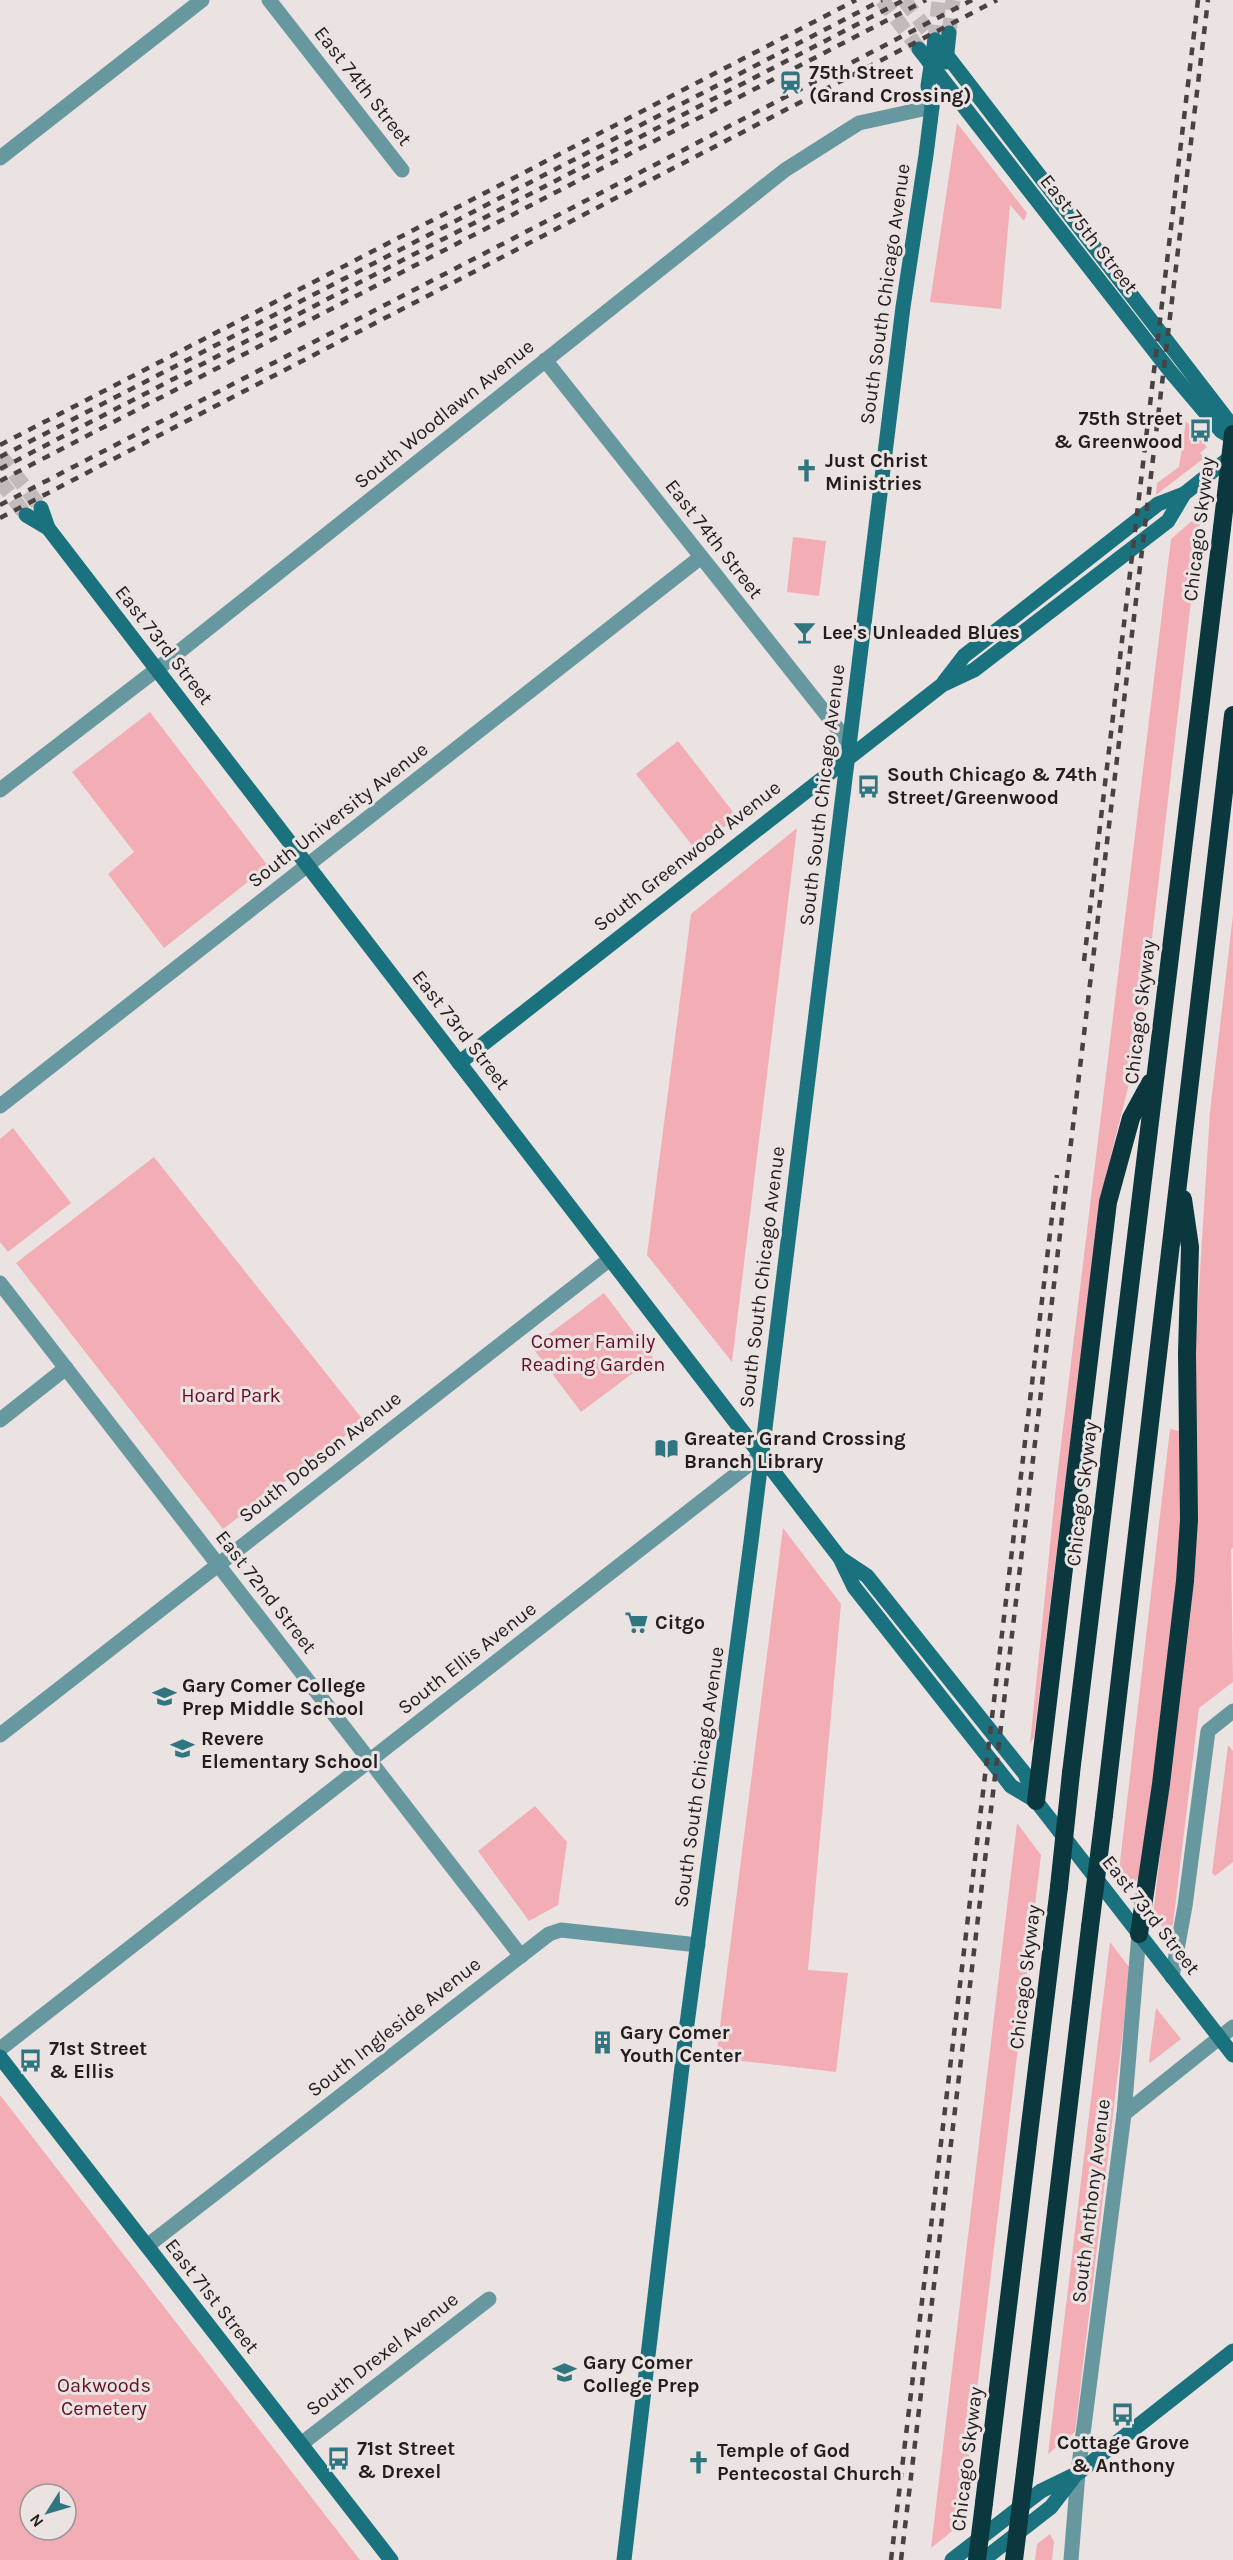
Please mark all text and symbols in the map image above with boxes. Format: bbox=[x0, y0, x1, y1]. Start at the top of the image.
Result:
street label: East 74th Street bbox=[309, 22, 417, 151]
place label: 75th Street (Grand Crossing) bbox=[809, 61, 971, 107]
station icon: 75th Street (Grand Crossing) bbox=[778, 70, 804, 96]
street label: South South Chicago Avenue bbox=[855, 162, 915, 426]
street label: East 75th Street bbox=[1035, 170, 1143, 299]
street label: South Woodlawn Avenue bbox=[350, 335, 538, 493]
place label: 75th Street & Greenwood bbox=[1054, 407, 1183, 453]
bus stop icon: 75th Street & Greenwood bbox=[1188, 417, 1214, 443]
place label: Just Christ Ministries bbox=[825, 449, 928, 495]
street label: Chicago Skyway bbox=[1179, 455, 1219, 603]
church icon: Just Christ Ministries bbox=[794, 458, 820, 484]
street label: East 74th Street bbox=[660, 475, 768, 604]
street label: East 73rd Street bbox=[110, 581, 218, 710]
bar icon: Lee's Unleaded Blues bbox=[791, 619, 817, 645]
place label: Lee's Unleaded Blues bbox=[822, 621, 1020, 644]
street label: South South Chicago Avenue bbox=[795, 663, 849, 927]
street label: South University Avenue bbox=[243, 738, 433, 892]
place label: South Chicago & 74th Street/Greenwood bbox=[887, 763, 1098, 809]
bus stop icon: South Chicago & 74th Street/Greenwood bbox=[856, 773, 882, 799]
street label: South Greenwood Avenue bbox=[589, 776, 785, 936]
street label: Chicago Skyway bbox=[1120, 938, 1160, 1086]
street label: East 73rd Street bbox=[407, 966, 515, 1095]
street label: South South Chicago Avenue bbox=[735, 1145, 789, 1409]
park label: Comer Family Reading Garden bbox=[521, 1330, 665, 1376]
park label: Hoard Park bbox=[181, 1384, 281, 1407]
street label: South Dobson Avenue bbox=[234, 1387, 406, 1527]
street label: Chicago Skyway bbox=[1062, 1420, 1102, 1568]
place label: Greater Grand Crossing Branch Library bbox=[684, 1427, 906, 1473]
library icon: Greater Grand Crossing Branch Library bbox=[653, 1436, 679, 1462]
street label: East 72nd Street bbox=[211, 1526, 321, 1658]
street label: South Ellis Avenue bbox=[393, 1597, 541, 1719]
supermarket icon: Citgo bbox=[624, 1609, 650, 1635]
place label: Citgo bbox=[655, 1611, 705, 1634]
street label: South South Chicago Avenue bbox=[669, 1645, 729, 1909]
place label: Gary Comer College Prep Middle School bbox=[182, 1674, 366, 1720]
school or university icon: Gary Comer College Prep Middle School bbox=[151, 1684, 177, 1710]
place label: Revere Elementary School bbox=[201, 1727, 379, 1773]
school or university icon: Revere Elementary School bbox=[170, 1736, 196, 1762]
street label: East 73rd Street bbox=[1097, 1851, 1205, 1980]
street label: Chicago Skyway bbox=[1005, 1903, 1045, 2051]
street label: South Ingleside Avenue bbox=[303, 1952, 485, 2102]
place label: Gary Comer Youth Center bbox=[620, 2021, 742, 2067]
building icon: Gary Comer Youth Center bbox=[589, 2030, 615, 2056]
place label: 71st Street & Ellis bbox=[49, 2037, 147, 2083]
bus stop icon: 71st Street & Ellis bbox=[18, 2047, 44, 2073]
street label: South Anthony Avenue bbox=[1067, 2098, 1115, 2304]
street label: East 71st Street bbox=[160, 2234, 264, 2358]
street label: South Drexel Avenue bbox=[301, 2287, 463, 2421]
place label: Gary Comer College Prep bbox=[583, 2351, 699, 2397]
school or university icon: Gary Comer College Prep bbox=[552, 2360, 578, 2386]
park label: Oakwoods Cemetery bbox=[57, 2374, 151, 2420]
street label: Chicago Skyway bbox=[947, 2385, 987, 2533]
bus stop icon: Cottage Grove & Anthony bbox=[1110, 2401, 1136, 2427]
place label: Cottage Grove & Anthony bbox=[1057, 2431, 1189, 2477]
place label: 71st Street & Drexel bbox=[357, 2437, 455, 2483]
place label: Temple of God Pentecostal Church bbox=[717, 2439, 902, 2485]
bus stop icon: 71st Street & Drexel bbox=[326, 2446, 352, 2472]
church icon: Temple of God Pentecostal Church bbox=[686, 2449, 712, 2475]
north arrow bbox=[18, 2482, 78, 2542]
text: N bbox=[25, 2510, 47, 2531]

